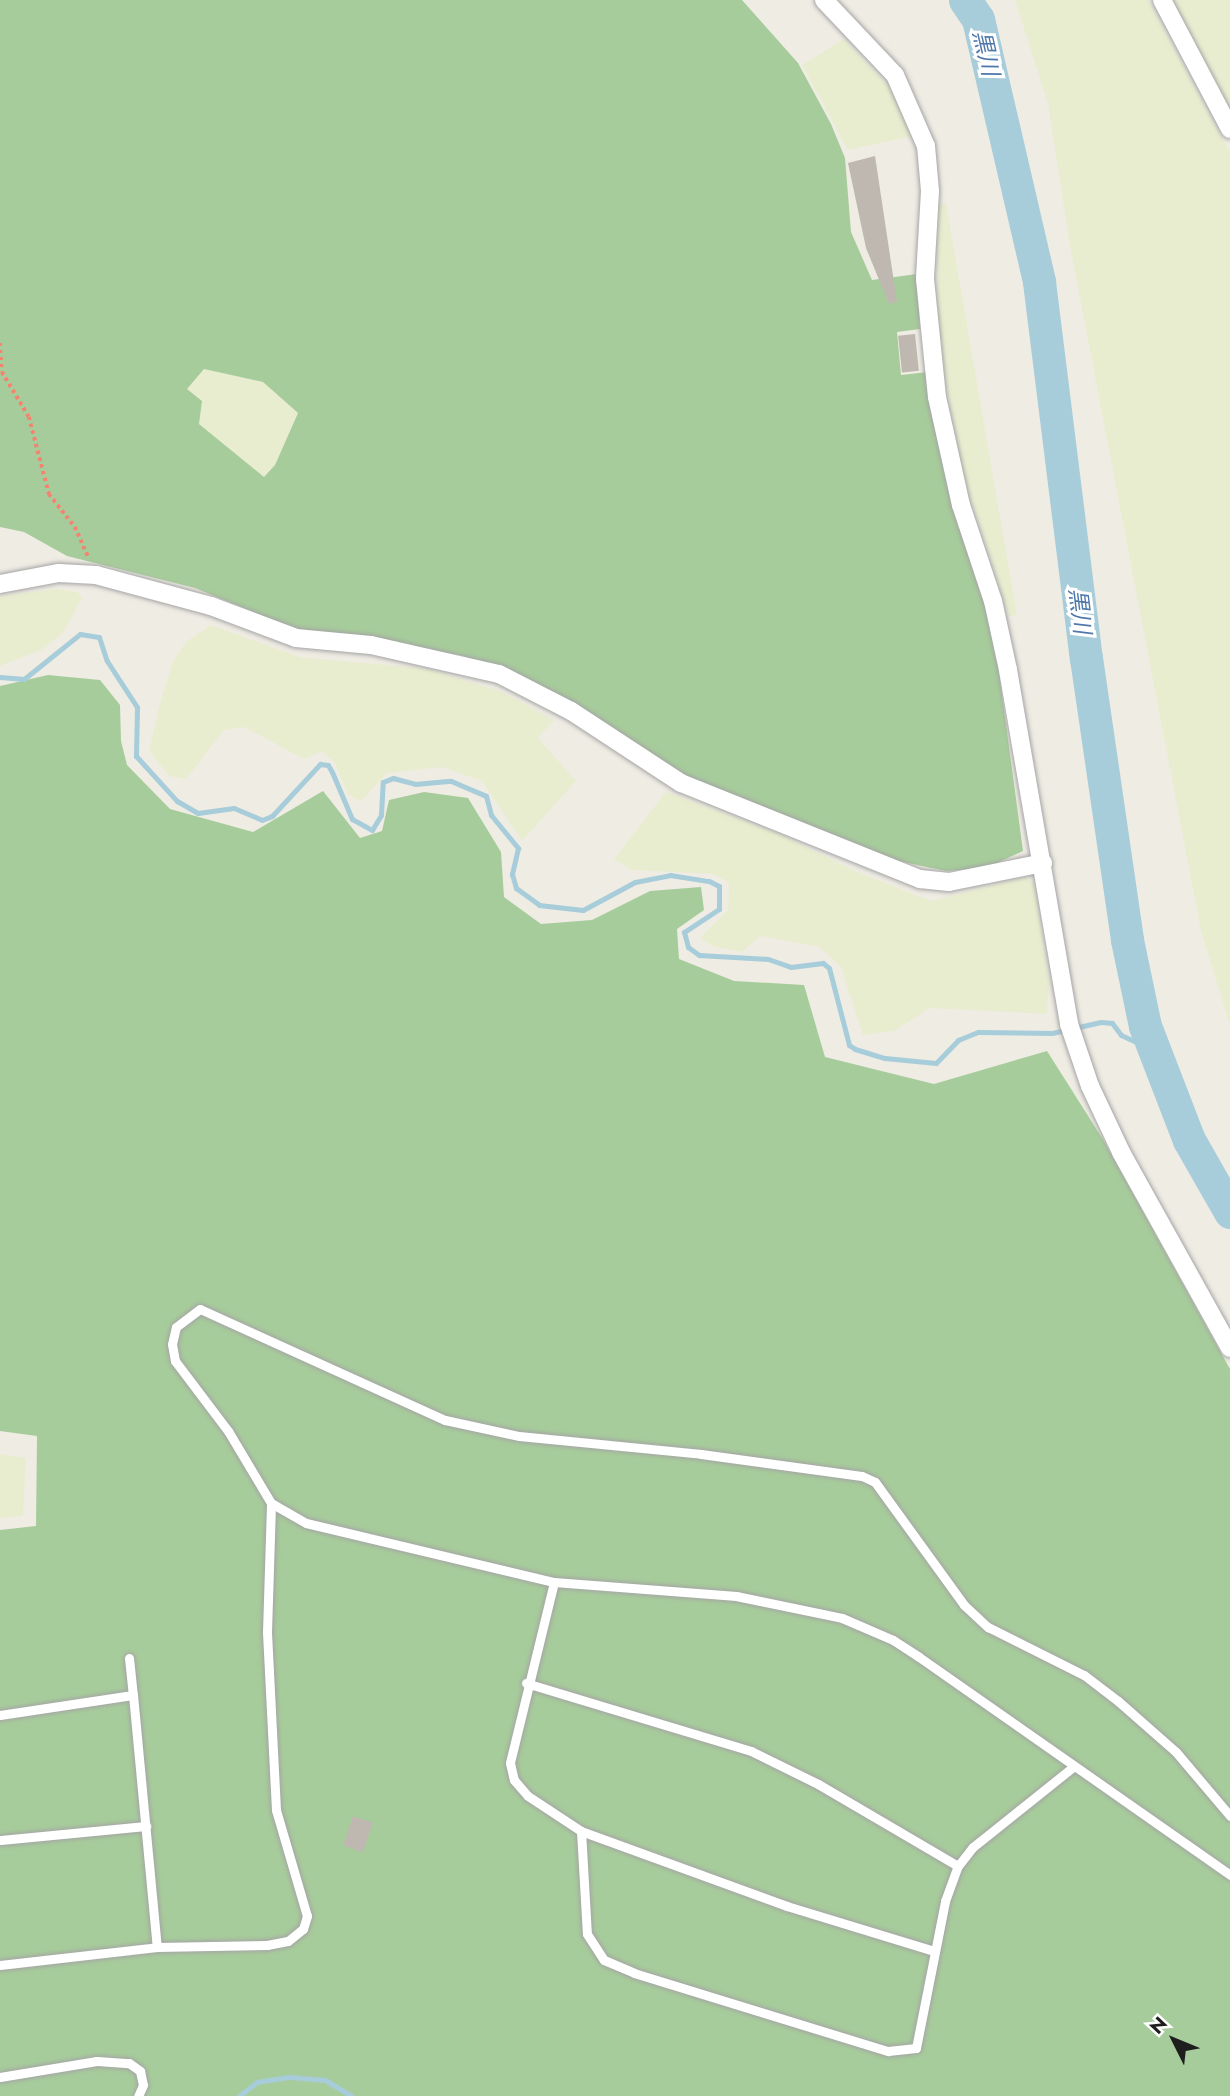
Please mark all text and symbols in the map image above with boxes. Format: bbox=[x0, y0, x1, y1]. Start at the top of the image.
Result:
water label: 黒川 bbox=[967, 27, 1005, 79]
water label: 黒川 bbox=[1063, 586, 1097, 636]
north arrow bbox=[1139, 2005, 1209, 2075]
text: N bbox=[1143, 2011, 1173, 2040]

